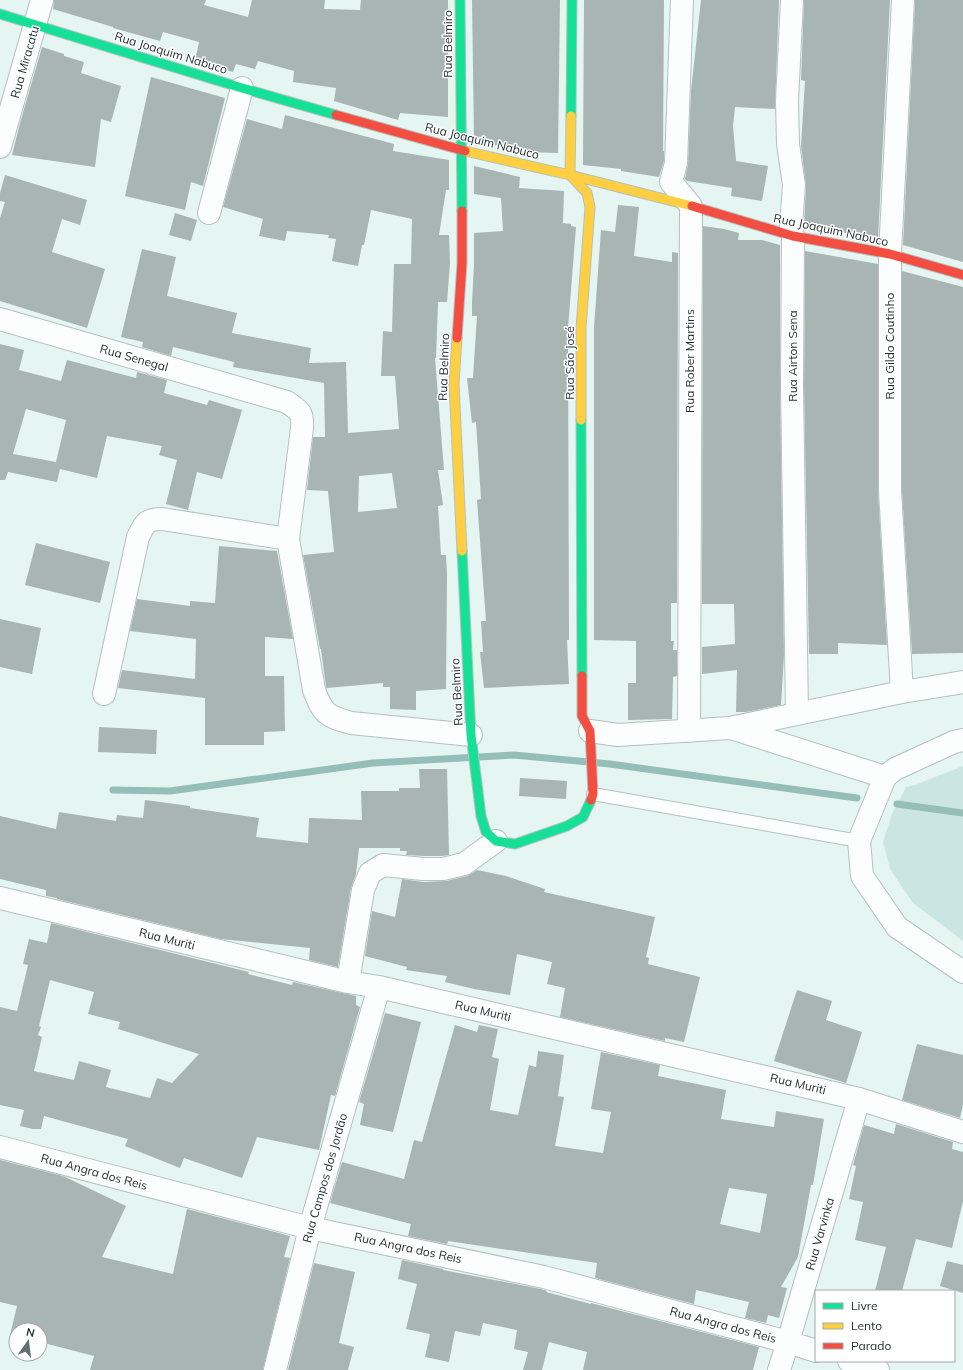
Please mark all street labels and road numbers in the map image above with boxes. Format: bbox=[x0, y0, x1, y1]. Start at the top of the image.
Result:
street label: Rua Belmiro bbox=[440, 10, 455, 78]
street label: Rua Miracatu bbox=[7, 24, 42, 100]
street label: Rua Joaquim Nabuco bbox=[113, 28, 230, 77]
street label: Rua Joaquim Nabuco bbox=[423, 119, 541, 162]
street label: Rua Joaquim Nabuco bbox=[772, 210, 890, 249]
street label: Rua Gildo Coutinho bbox=[882, 292, 897, 399]
street label: Rua Rober Martins bbox=[682, 309, 697, 413]
street label: Rua Airton Sena bbox=[785, 310, 800, 402]
street label: Rua São José bbox=[562, 326, 577, 400]
street label: Rua Belmiro bbox=[435, 333, 452, 401]
street label: Rua Senegal bbox=[98, 341, 170, 374]
street label: Rua Belmiro bbox=[447, 658, 466, 726]
street label: Rua Muriti bbox=[138, 924, 197, 953]
street label: Rua Muriti bbox=[454, 997, 513, 1024]
street label: Rua Muriti bbox=[769, 1070, 828, 1097]
street label: Rua Campos dos Jordão bbox=[299, 1111, 350, 1244]
street label: Rua Angra dos Reis bbox=[39, 1150, 149, 1193]
street label: Rua Varvinka bbox=[802, 1196, 837, 1272]
street label: Rua Angra dos Reis bbox=[353, 1229, 463, 1266]
street label: Rua Angra dos Reis bbox=[668, 1303, 778, 1346]

